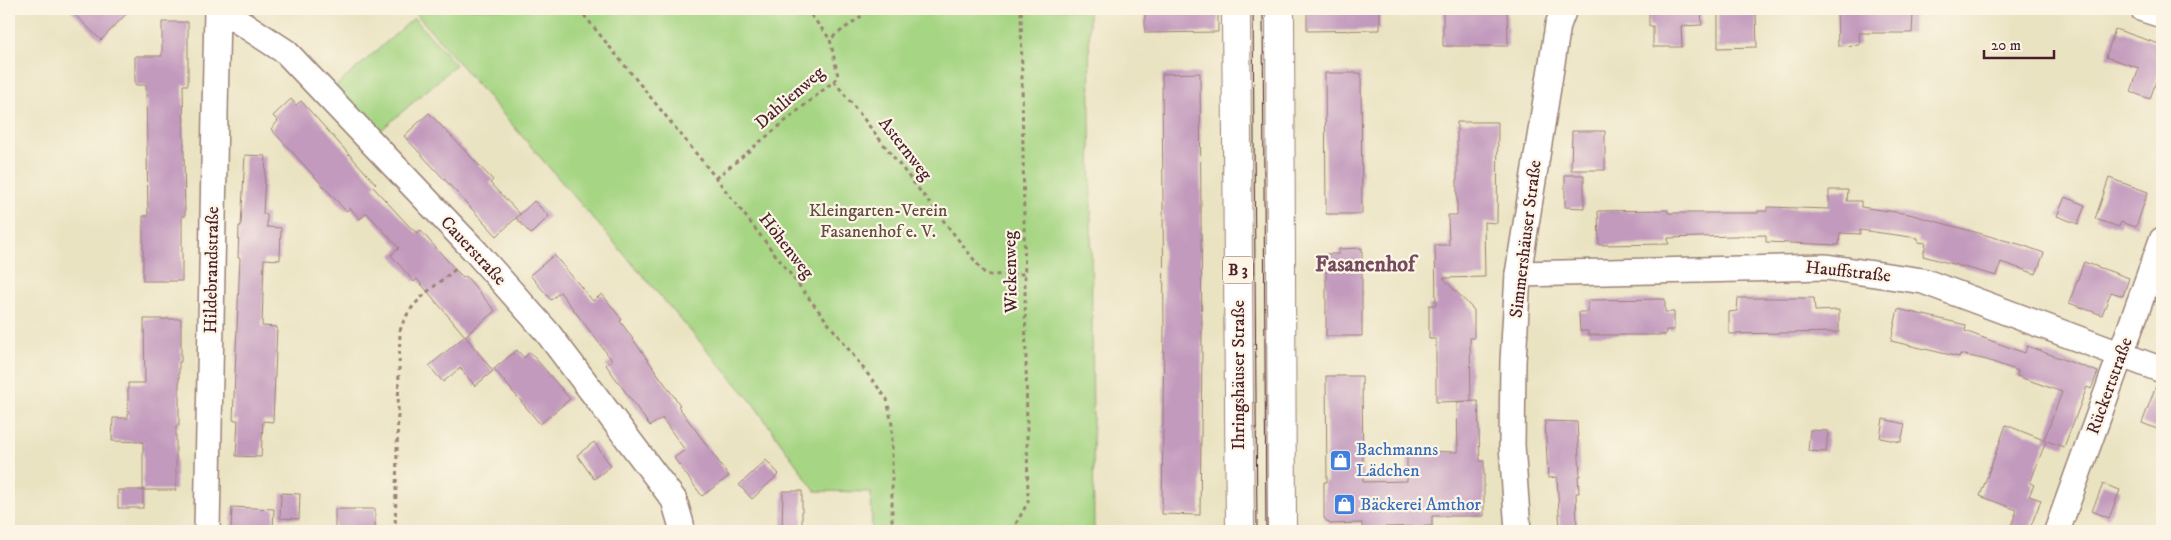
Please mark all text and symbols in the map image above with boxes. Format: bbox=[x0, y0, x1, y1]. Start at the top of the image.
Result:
scale bar bbox=[1984, 28, 2054, 60]
text: 20 m bbox=[1991, 36, 2021, 55]
street label: Dahlienweg bbox=[751, 62, 829, 134]
street label: Asternweg bbox=[873, 113, 937, 185]
street label: Simmershäuser Straße bbox=[1505, 159, 1547, 319]
park label: Kleingarten-Verein Fasanenhof e. V. bbox=[809, 200, 948, 243]
street label: Hildebrandstraße bbox=[200, 206, 224, 334]
street label: Höhenweg bbox=[754, 209, 819, 283]
street label: Cauerstraße bbox=[435, 212, 511, 290]
street label: Wickenweg bbox=[999, 231, 1023, 314]
district label: Fasanenhof bbox=[1315, 251, 1419, 278]
road number: B 3 bbox=[1223, 256, 1253, 284]
street label: Hauffstraße bbox=[1804, 257, 1892, 287]
street label: Ihringshäuser Straße bbox=[1228, 300, 1250, 450]
street label: Rückertstraße bbox=[2082, 335, 2138, 437]
place label: Bachmanns Lädchen bbox=[1356, 439, 1438, 482]
shop icon: Bachmanns Lädchen bbox=[1328, 448, 1352, 472]
shop icon: Bäckerei Amthor bbox=[1332, 493, 1356, 517]
place label: Bäckerei Amthor bbox=[1360, 494, 1481, 516]

